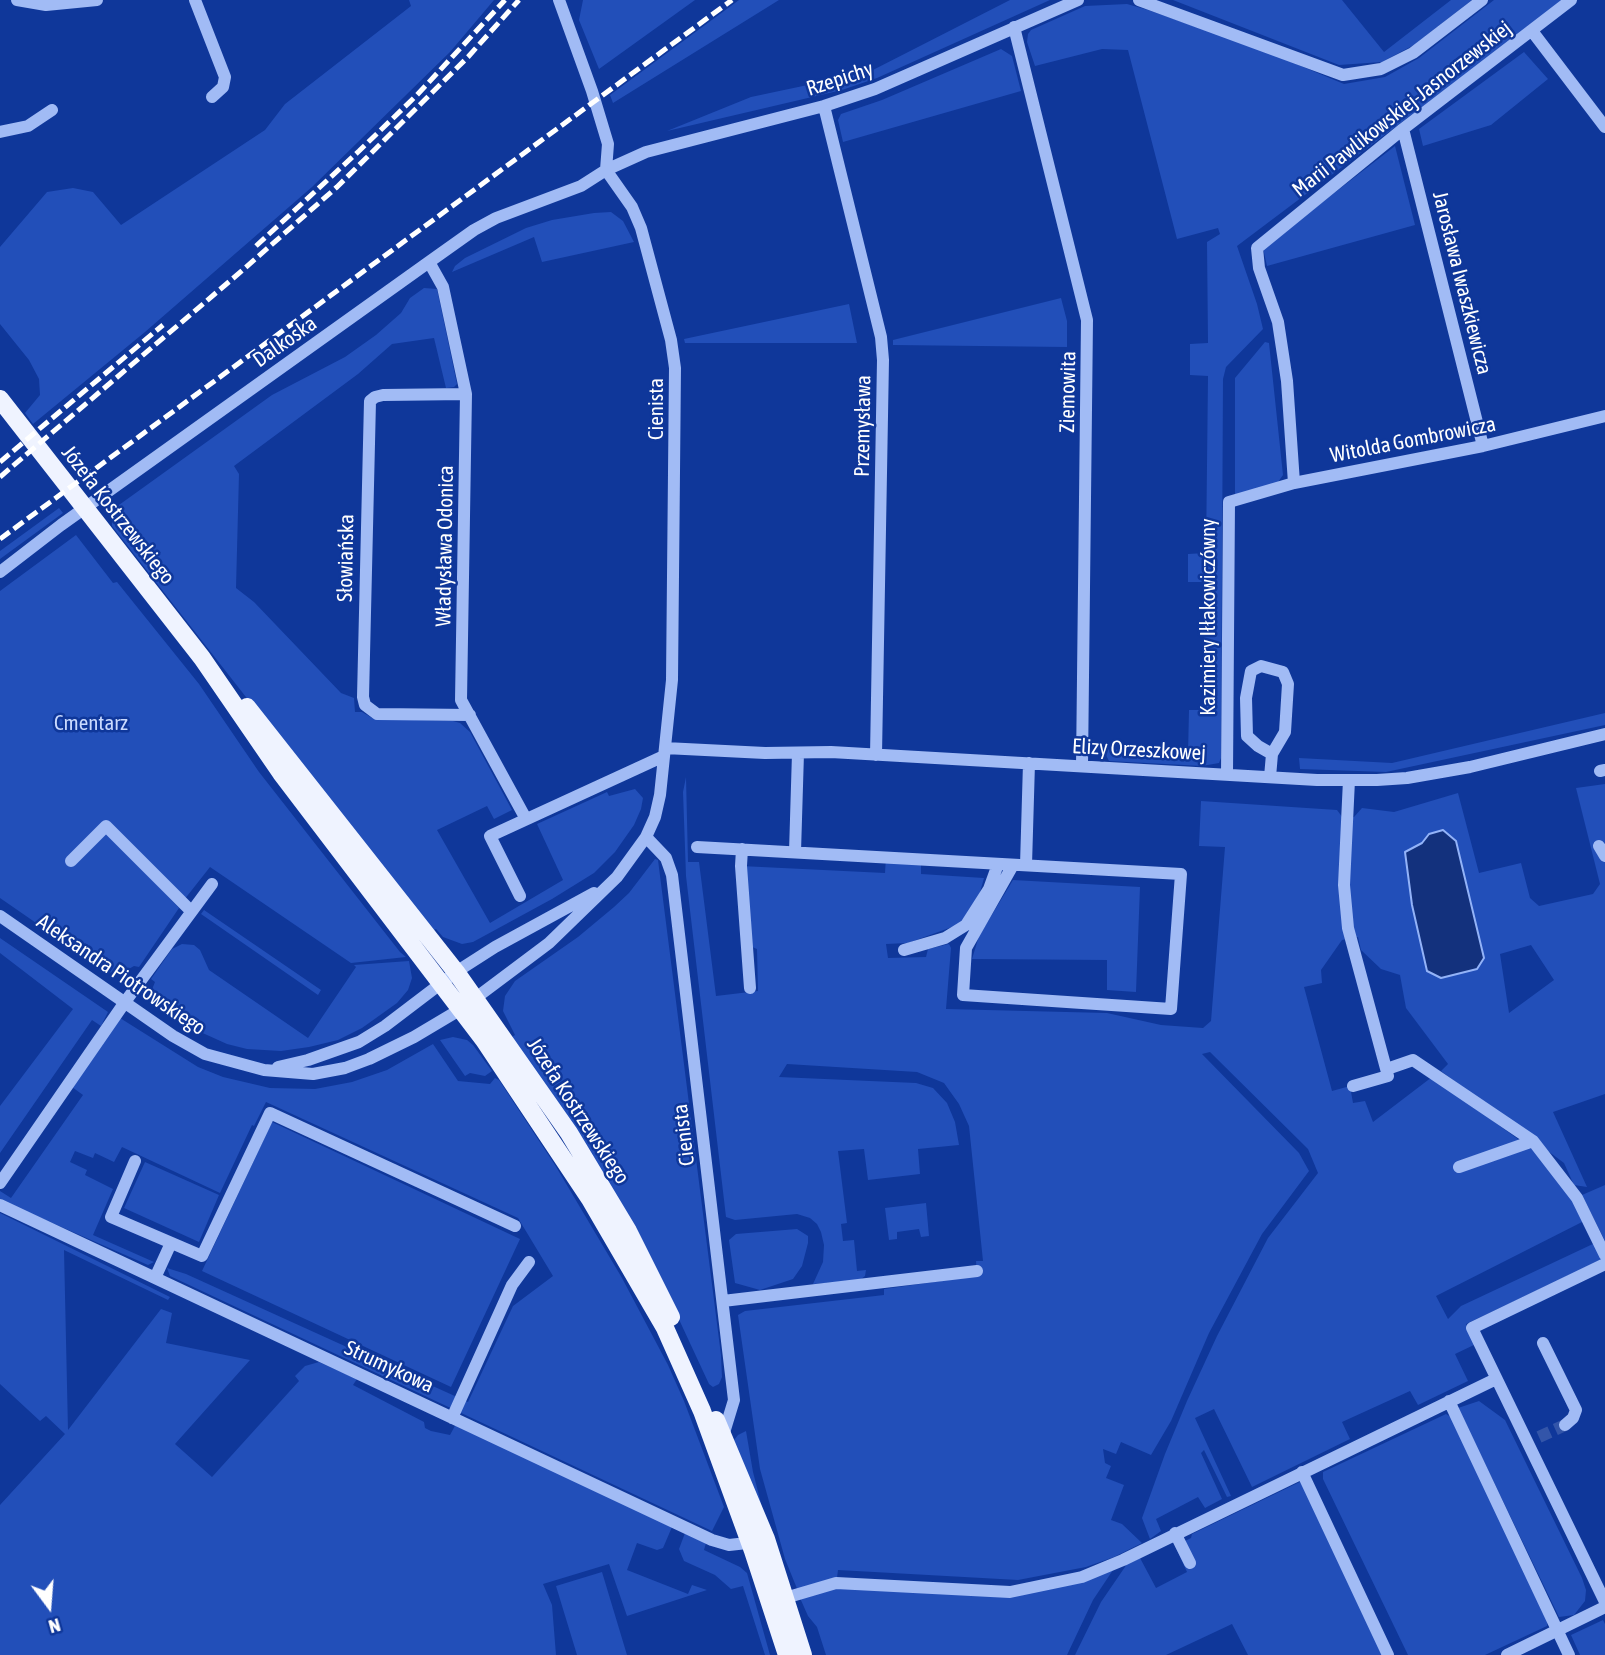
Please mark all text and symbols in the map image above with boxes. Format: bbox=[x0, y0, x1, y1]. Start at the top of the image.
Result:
street label: Marii Pawlikowskiej-Jasnorzewskiej bbox=[1287, 16, 1517, 202]
street label: Rzepichy bbox=[803, 56, 877, 102]
street label: Jarosława Iwaszkiewicza bbox=[1427, 189, 1497, 377]
street label: Dalkoska bbox=[248, 311, 322, 373]
street label: Ziemowita bbox=[1055, 351, 1081, 433]
street label: Przemysława bbox=[850, 375, 876, 477]
street label: Cienista bbox=[643, 378, 669, 440]
street label: Witolda Gombrowicza bbox=[1328, 412, 1498, 468]
street label: Józefa Kostrzewskiego bbox=[56, 441, 180, 589]
street label: Władysława Odonica bbox=[431, 465, 459, 627]
street label: Słowiańska bbox=[333, 514, 359, 602]
street label: Kazimiery Iłłakowiczówny bbox=[1195, 518, 1221, 716]
park label: Cmentarz bbox=[54, 710, 128, 736]
street label: Elizy Orzeszkowej bbox=[1071, 734, 1207, 766]
street label: Aleksandra Piotrowskiego bbox=[32, 909, 210, 1041]
street label: Józefa Kostrzewskiego bbox=[521, 1033, 635, 1189]
street label: Cienista bbox=[668, 1103, 700, 1167]
street label: Strumykowa bbox=[340, 1335, 438, 1399]
north arrow bbox=[14, 1571, 84, 1641]
text: N bbox=[46, 1614, 63, 1638]

